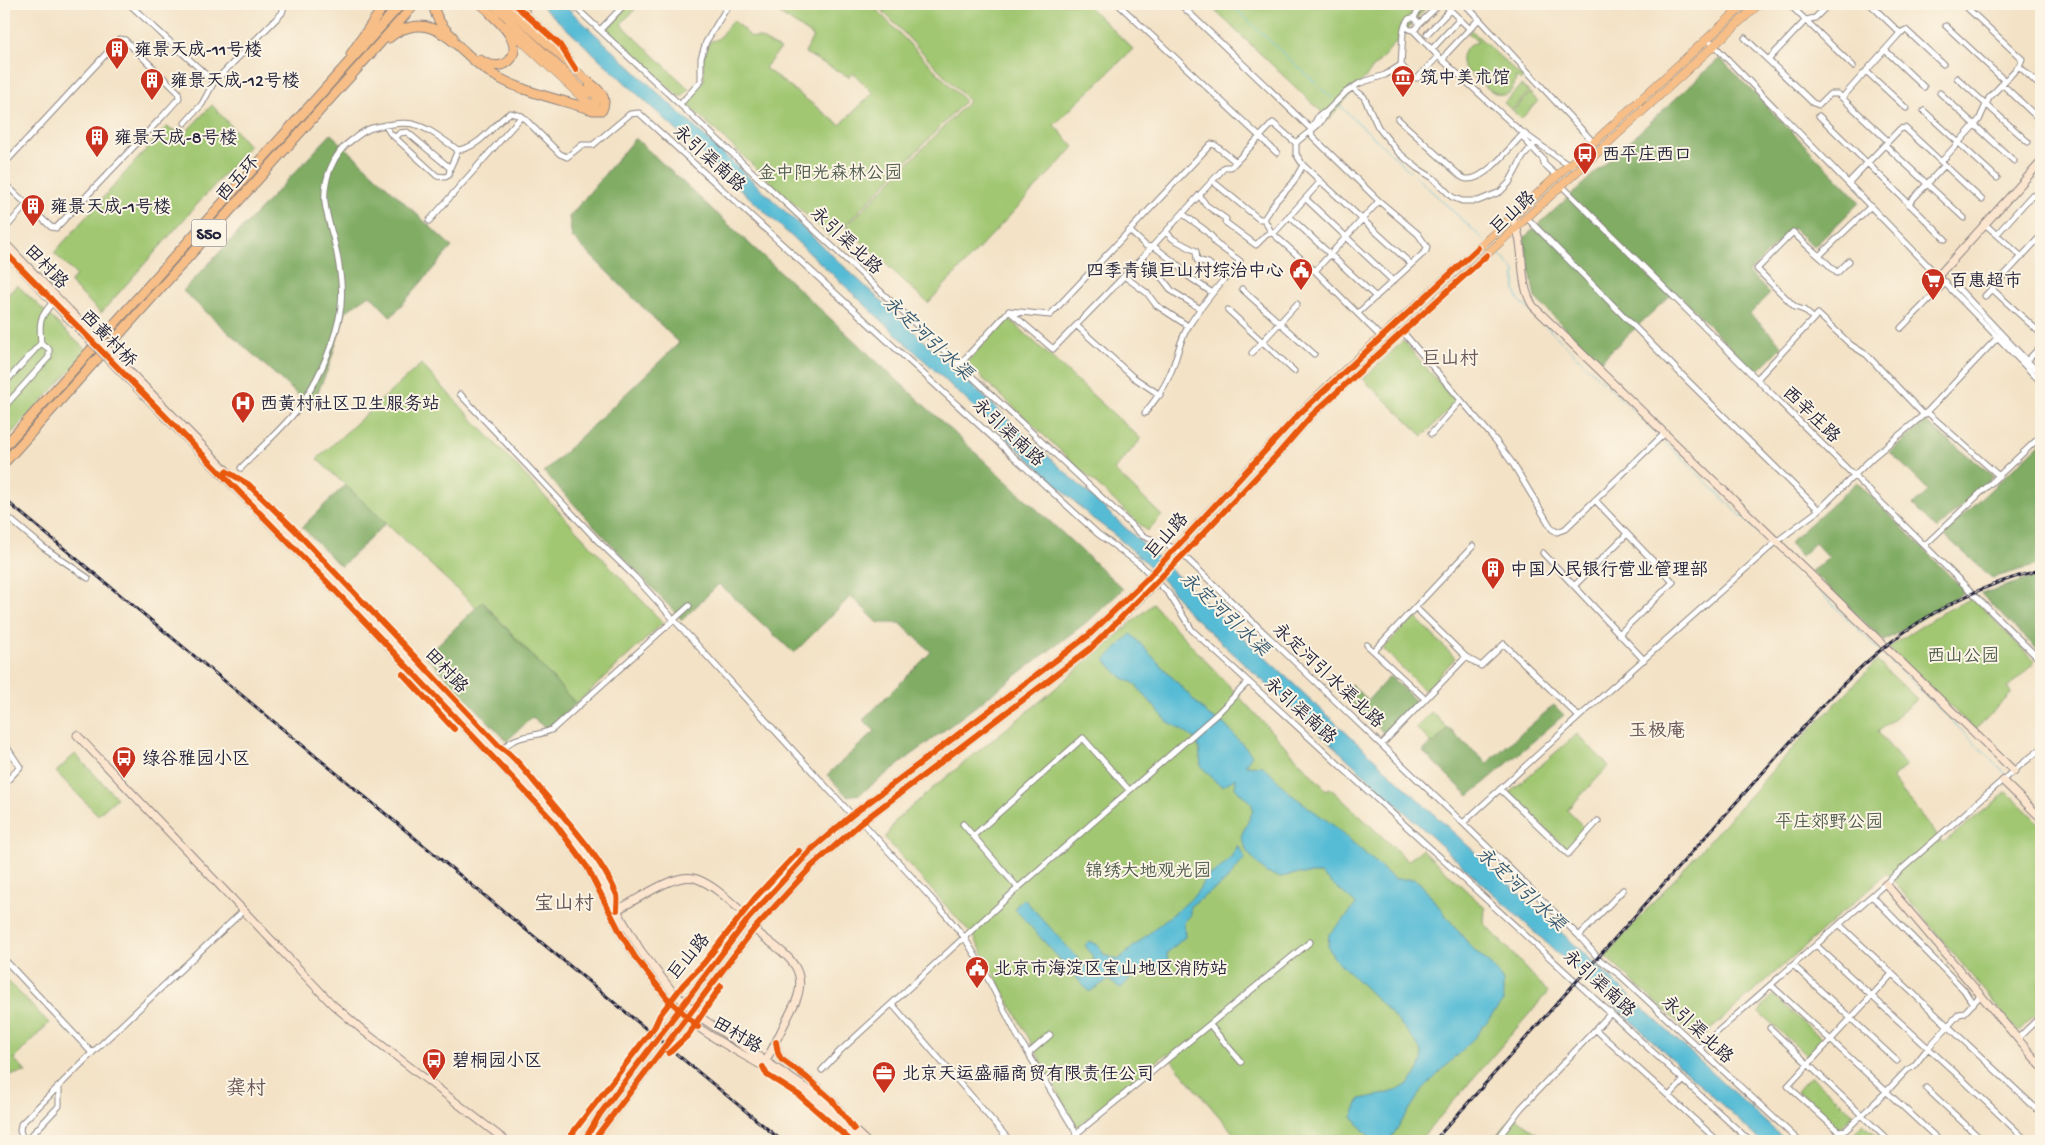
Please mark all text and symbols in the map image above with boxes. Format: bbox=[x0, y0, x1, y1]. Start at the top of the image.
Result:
building icon: 雍景天成-11号楼 bbox=[104, 36, 130, 70]
place label: 雍景天成-11号楼 bbox=[134, 40, 262, 62]
museum icon: 筑中美术馆 bbox=[1390, 64, 1416, 98]
building icon: 雍景天成-12号楼 bbox=[139, 67, 165, 101]
place label: 筑中美术馆 bbox=[1420, 68, 1510, 90]
place label: 雍景天成-12号楼 bbox=[170, 71, 300, 93]
street label: 永引渠南路 bbox=[668, 121, 749, 198]
building icon: 雍景天成-8号楼 bbox=[84, 124, 110, 158]
place label: 雍景天成-8号楼 bbox=[114, 128, 238, 150]
bus stop icon: 西平庄西口 bbox=[1572, 141, 1598, 175]
place label: 西平庄西口 bbox=[1602, 145, 1692, 167]
street label: 西五环 bbox=[213, 153, 265, 207]
park label: 金中阳光森林公园 bbox=[758, 163, 902, 185]
street label: 巨山路 bbox=[1486, 187, 1541, 240]
building icon: 雍景天成-1号楼 bbox=[20, 193, 46, 227]
place label: 雍景天成-1号楼 bbox=[50, 197, 171, 219]
street label: 永引渠北路 bbox=[805, 203, 886, 280]
road number: S50 bbox=[192, 220, 226, 247]
street label: 田村路 bbox=[19, 240, 72, 294]
public building icon: 四季青镇巨山村综治中心 bbox=[1288, 257, 1314, 291]
place label: 四季青镇巨山村综治中心 bbox=[1086, 261, 1284, 283]
supermarket icon: 百惠超市 bbox=[1920, 267, 1946, 301]
place label: 百惠超市 bbox=[1950, 271, 2022, 293]
water label: 永定河引水渠 bbox=[877, 292, 978, 388]
street label: 西黄村桥 bbox=[75, 306, 140, 373]
district label: 巨山村 bbox=[1421, 349, 1479, 372]
street label: 西辛庄路 bbox=[1777, 383, 1844, 448]
hospital icon: 西黄村社区卫生服务站 bbox=[230, 390, 256, 424]
place label: 西黄村社区卫生服务站 bbox=[260, 394, 440, 416]
street label: 永引渠南路 bbox=[967, 395, 1048, 472]
street label: 巨山路 bbox=[1141, 509, 1194, 564]
building icon: 中国人民银行营业管理部 bbox=[1480, 556, 1506, 590]
place label: 中国人民银行营业管理部 bbox=[1510, 560, 1708, 582]
water label: 永定河引水渠 bbox=[1174, 568, 1275, 664]
street label: 永定河引水渠北路 bbox=[1267, 619, 1388, 734]
street label: 田村路 bbox=[419, 644, 472, 699]
park label: 西山公园 bbox=[1927, 646, 1999, 668]
street label: 永引渠南路 bbox=[1259, 673, 1340, 750]
district label: 玉极庵 bbox=[1628, 720, 1686, 744]
bus stop icon: 绿谷雅园小区 bbox=[111, 745, 137, 779]
place label: 绿谷雅园小区 bbox=[142, 748, 250, 771]
park label: 平庄郊野公园 bbox=[1775, 812, 1883, 834]
water label: 永定河引水渠 bbox=[1470, 843, 1571, 939]
park label: 锦绣大地观光园 bbox=[1085, 861, 1211, 883]
district label: 宝山村 bbox=[534, 892, 594, 917]
street label: 巨山路 bbox=[664, 930, 715, 985]
street label: 永引渠南路 bbox=[1558, 946, 1639, 1023]
public building icon: 北京市海淀区宝山地区消防站 bbox=[964, 955, 990, 989]
place label: 北京市海淀区宝山地区消防站 bbox=[994, 959, 1228, 981]
street label: 永引渠北路 bbox=[1656, 992, 1737, 1069]
street label: 田村路 bbox=[708, 1012, 766, 1059]
bus stop icon: 碧桐园小区 bbox=[421, 1047, 447, 1081]
place label: 碧桐园小区 bbox=[452, 1051, 542, 1073]
office icon: 北京天运盛福商贸有限责任公司 bbox=[871, 1060, 897, 1094]
place label: 北京天运盛福商贸有限责任公司 bbox=[902, 1064, 1154, 1086]
district label: 龚村 bbox=[226, 1077, 266, 1102]

